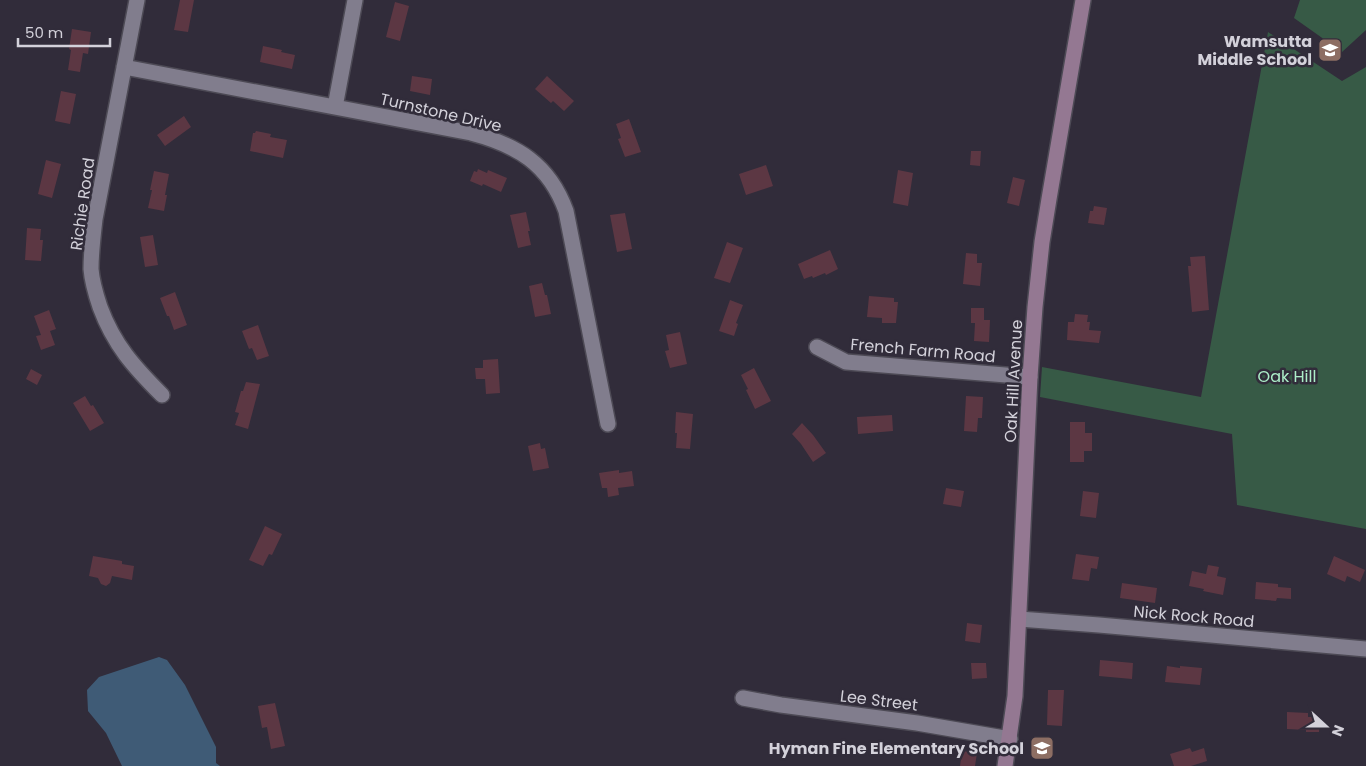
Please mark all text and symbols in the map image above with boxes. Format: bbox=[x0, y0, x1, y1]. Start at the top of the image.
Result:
scale bar bbox=[18, 15, 110, 47]
text: 50 m bbox=[25, 22, 63, 43]
place label: Wamsutta Middle School bbox=[1197, 30, 1312, 71]
school or university icon: Wamsutta Middle School bbox=[1317, 37, 1343, 63]
street label: Turnstone Drive bbox=[378, 87, 504, 138]
street label: Richie Road bbox=[65, 156, 100, 252]
street label: Oak Hill Avenue bbox=[999, 319, 1028, 443]
street label: French Farm Road bbox=[849, 333, 996, 368]
park label: Oak Hill bbox=[1258, 365, 1316, 388]
street label: Nick Rock Road bbox=[1133, 600, 1255, 633]
street label: Lee Street bbox=[839, 684, 919, 717]
north arrow bbox=[1301, 701, 1351, 751]
text: N bbox=[1327, 722, 1349, 739]
school or university icon: Hyman Fine Elementary School bbox=[1029, 735, 1055, 761]
place label: Hyman Fine Elementary School bbox=[769, 737, 1024, 760]

